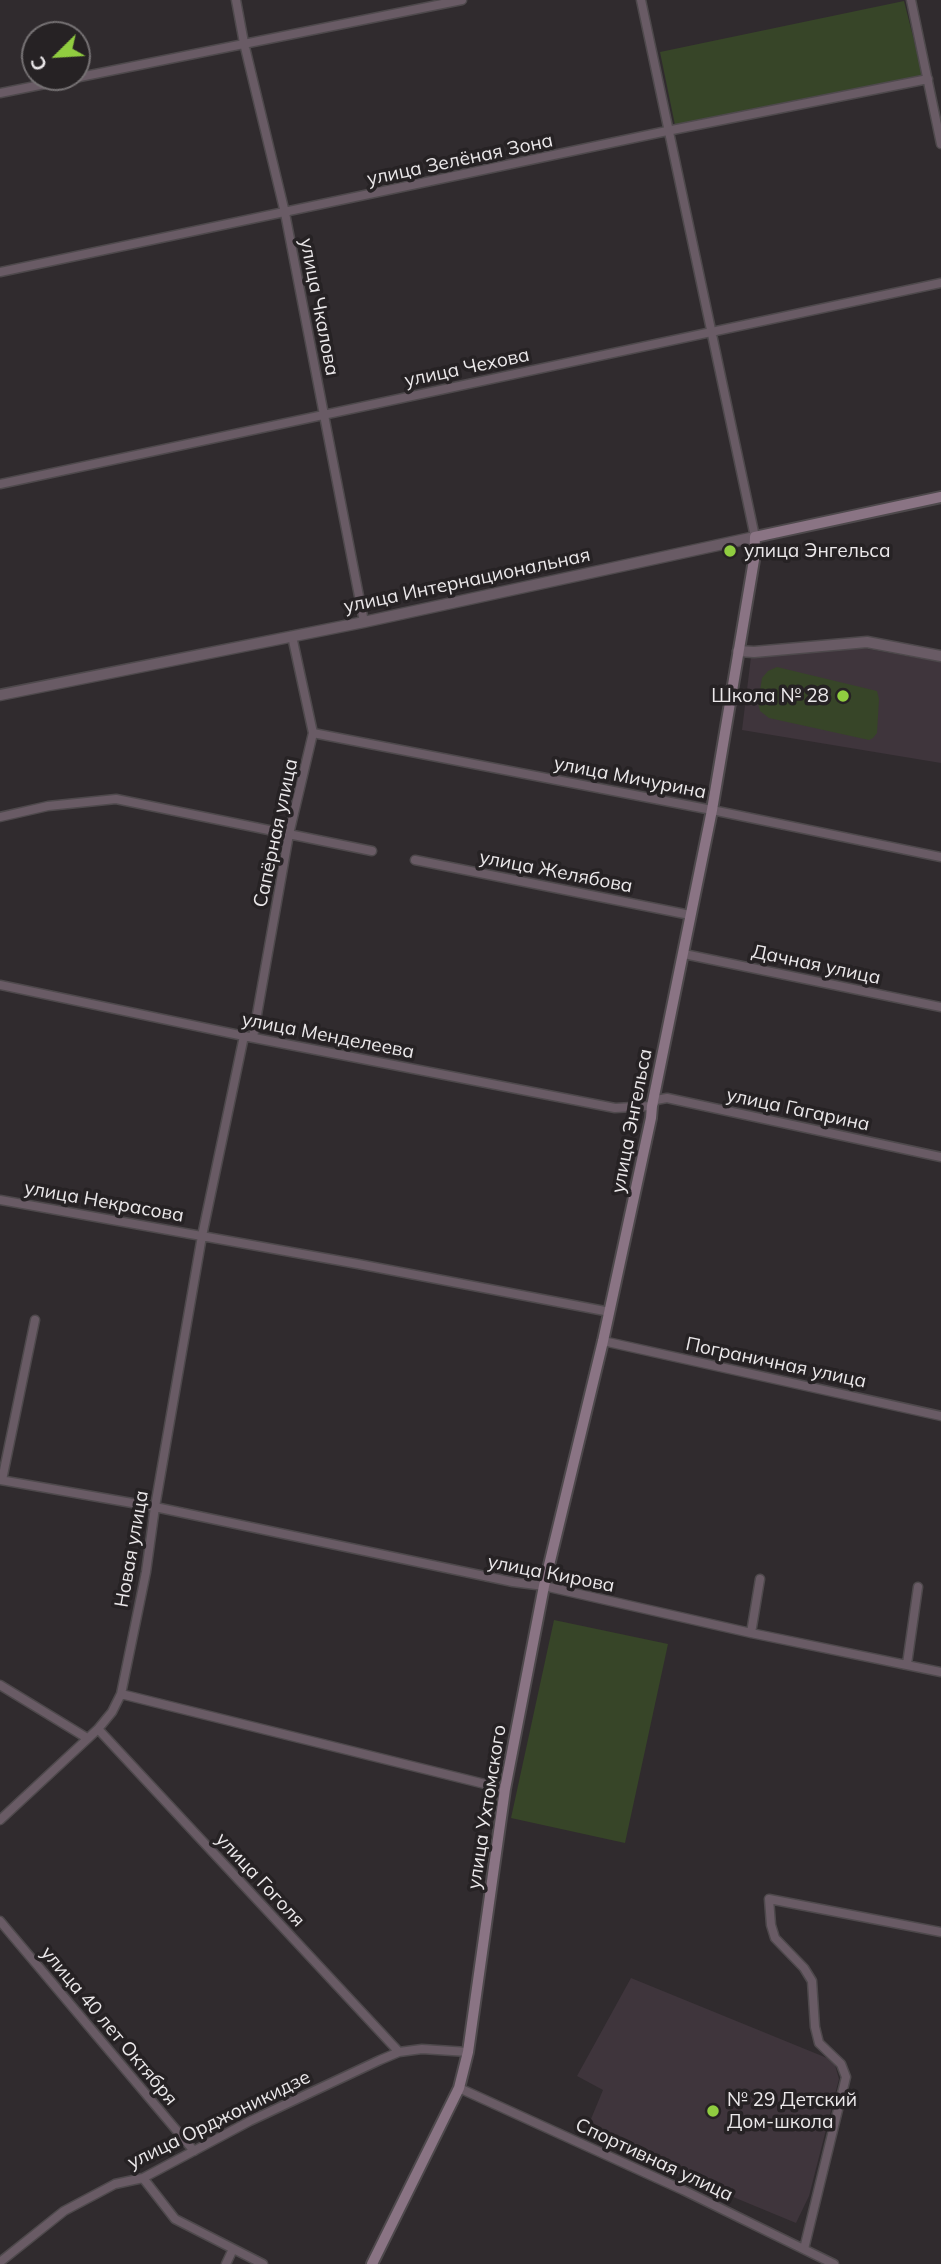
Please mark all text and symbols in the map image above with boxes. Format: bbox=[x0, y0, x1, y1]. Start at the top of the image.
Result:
north arrow bbox=[21, 21, 91, 91]
text: С bbox=[25, 53, 52, 75]
street label: улица Зелёная Зона bbox=[365, 129, 555, 191]
street label: улица Чкалова bbox=[294, 236, 344, 378]
street label: улица Чехова bbox=[402, 344, 532, 392]
place label: улица Энгельса bbox=[744, 540, 891, 562]
marker: улица Энгельса bbox=[722, 543, 738, 559]
street label: улица Интернациональная bbox=[342, 544, 592, 618]
place label: Школа № 28 bbox=[711, 685, 829, 707]
marker: Школа № 28 bbox=[835, 688, 851, 704]
street label: улица Мичурина bbox=[552, 752, 708, 804]
street label: Сапёрная улица bbox=[249, 757, 303, 909]
street label: улица Желябова bbox=[477, 846, 635, 898]
street label: Дачная улица bbox=[749, 940, 883, 990]
street label: улица Менделеева bbox=[240, 1008, 416, 1064]
street label: улица Энгельса bbox=[607, 1047, 657, 1195]
street label: улица Гагарина bbox=[724, 1084, 872, 1136]
street label: улица Некрасова bbox=[22, 1177, 186, 1227]
street label: Пограничная улица bbox=[684, 1333, 868, 1393]
street label: Новая улица bbox=[110, 1489, 154, 1609]
street label: улица Кирова bbox=[486, 1551, 616, 1597]
street label: улица Ухтомского bbox=[463, 1723, 511, 1891]
street label: улица Гоголя bbox=[211, 1828, 309, 1932]
street label: улица 40 лет Октября bbox=[36, 1942, 182, 2110]
street label: улица Орджоникидзе bbox=[124, 2066, 314, 2174]
place label: № 29 Детский Дом-школа bbox=[727, 2089, 857, 2133]
marker: № 29 Детский Дом-школа bbox=[705, 2103, 721, 2119]
street label: Спортивная улица bbox=[572, 2113, 736, 2207]

